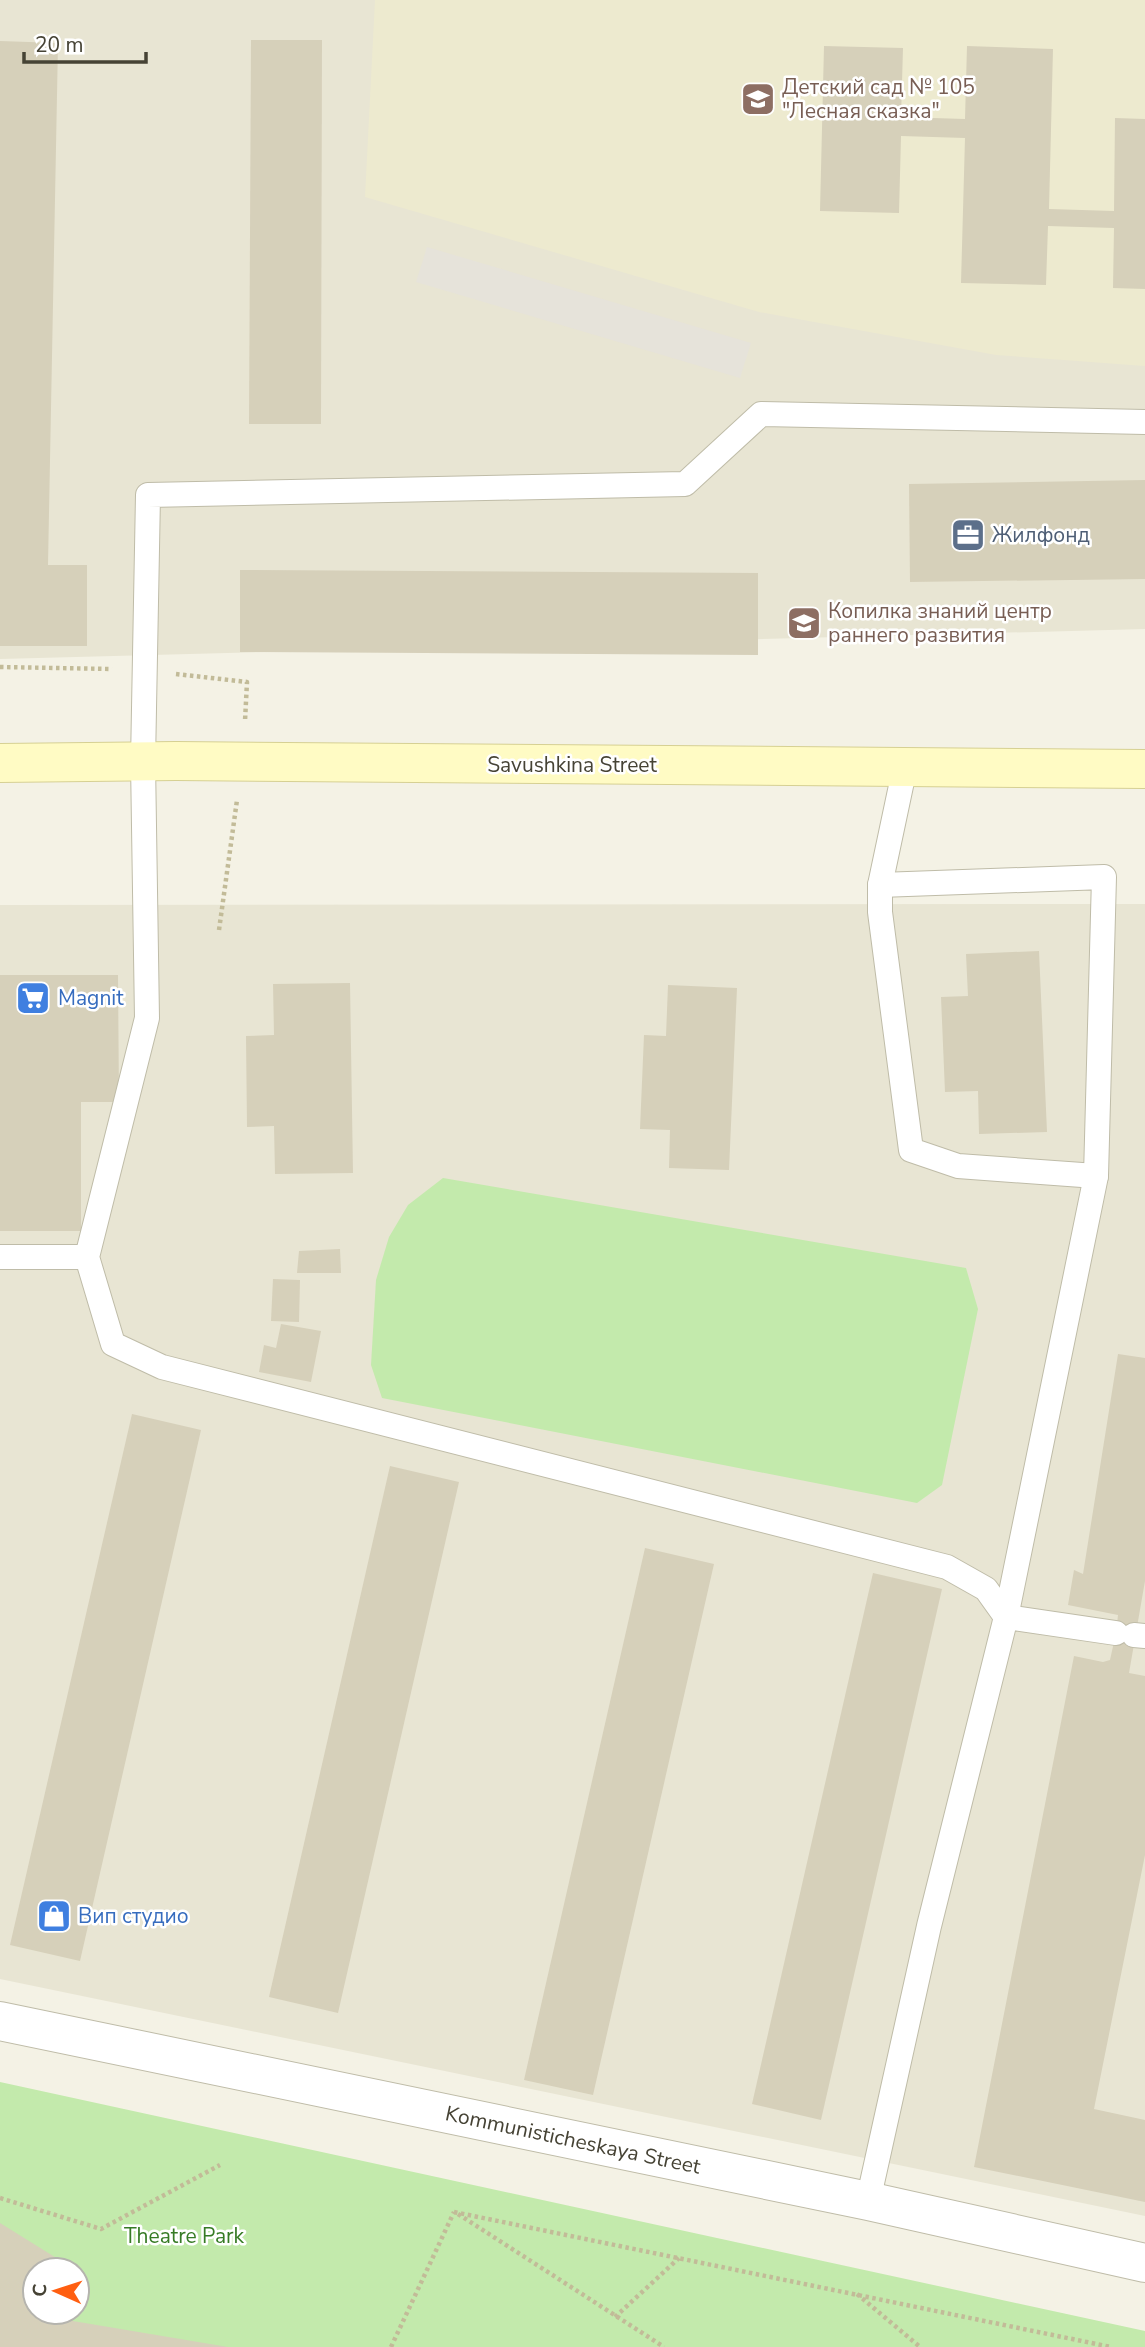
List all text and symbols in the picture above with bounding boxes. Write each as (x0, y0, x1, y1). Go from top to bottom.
scale bar (24, 21, 147, 65)
text: 20 m (35, 31, 84, 59)
place label: Детский сад № 105 "Лесная сказка" (782, 73, 975, 125)
school or university icon: Детский сад № 105 "Лесная сказка" (739, 80, 777, 118)
office icon: Жилфонд (949, 516, 987, 554)
place label: Жилфонд (992, 521, 1090, 549)
place label: Копилка знаний центр раннего развития (828, 597, 1052, 649)
school or university icon: Копилка знаний центр раннего развития (785, 604, 823, 642)
street label: Savushkina Street (487, 751, 657, 779)
supermarket icon: Magnit (14, 979, 52, 1017)
place label: Magnit (58, 984, 124, 1012)
shop icon: Вип студио (35, 1897, 73, 1935)
place label: Вип студио (78, 1902, 189, 1930)
street label: Kommunisticheskaya Street (443, 2099, 704, 2181)
park label: Theatre Park (124, 2222, 245, 2250)
north arrow (21, 2256, 91, 2326)
text: С (27, 2283, 53, 2297)

